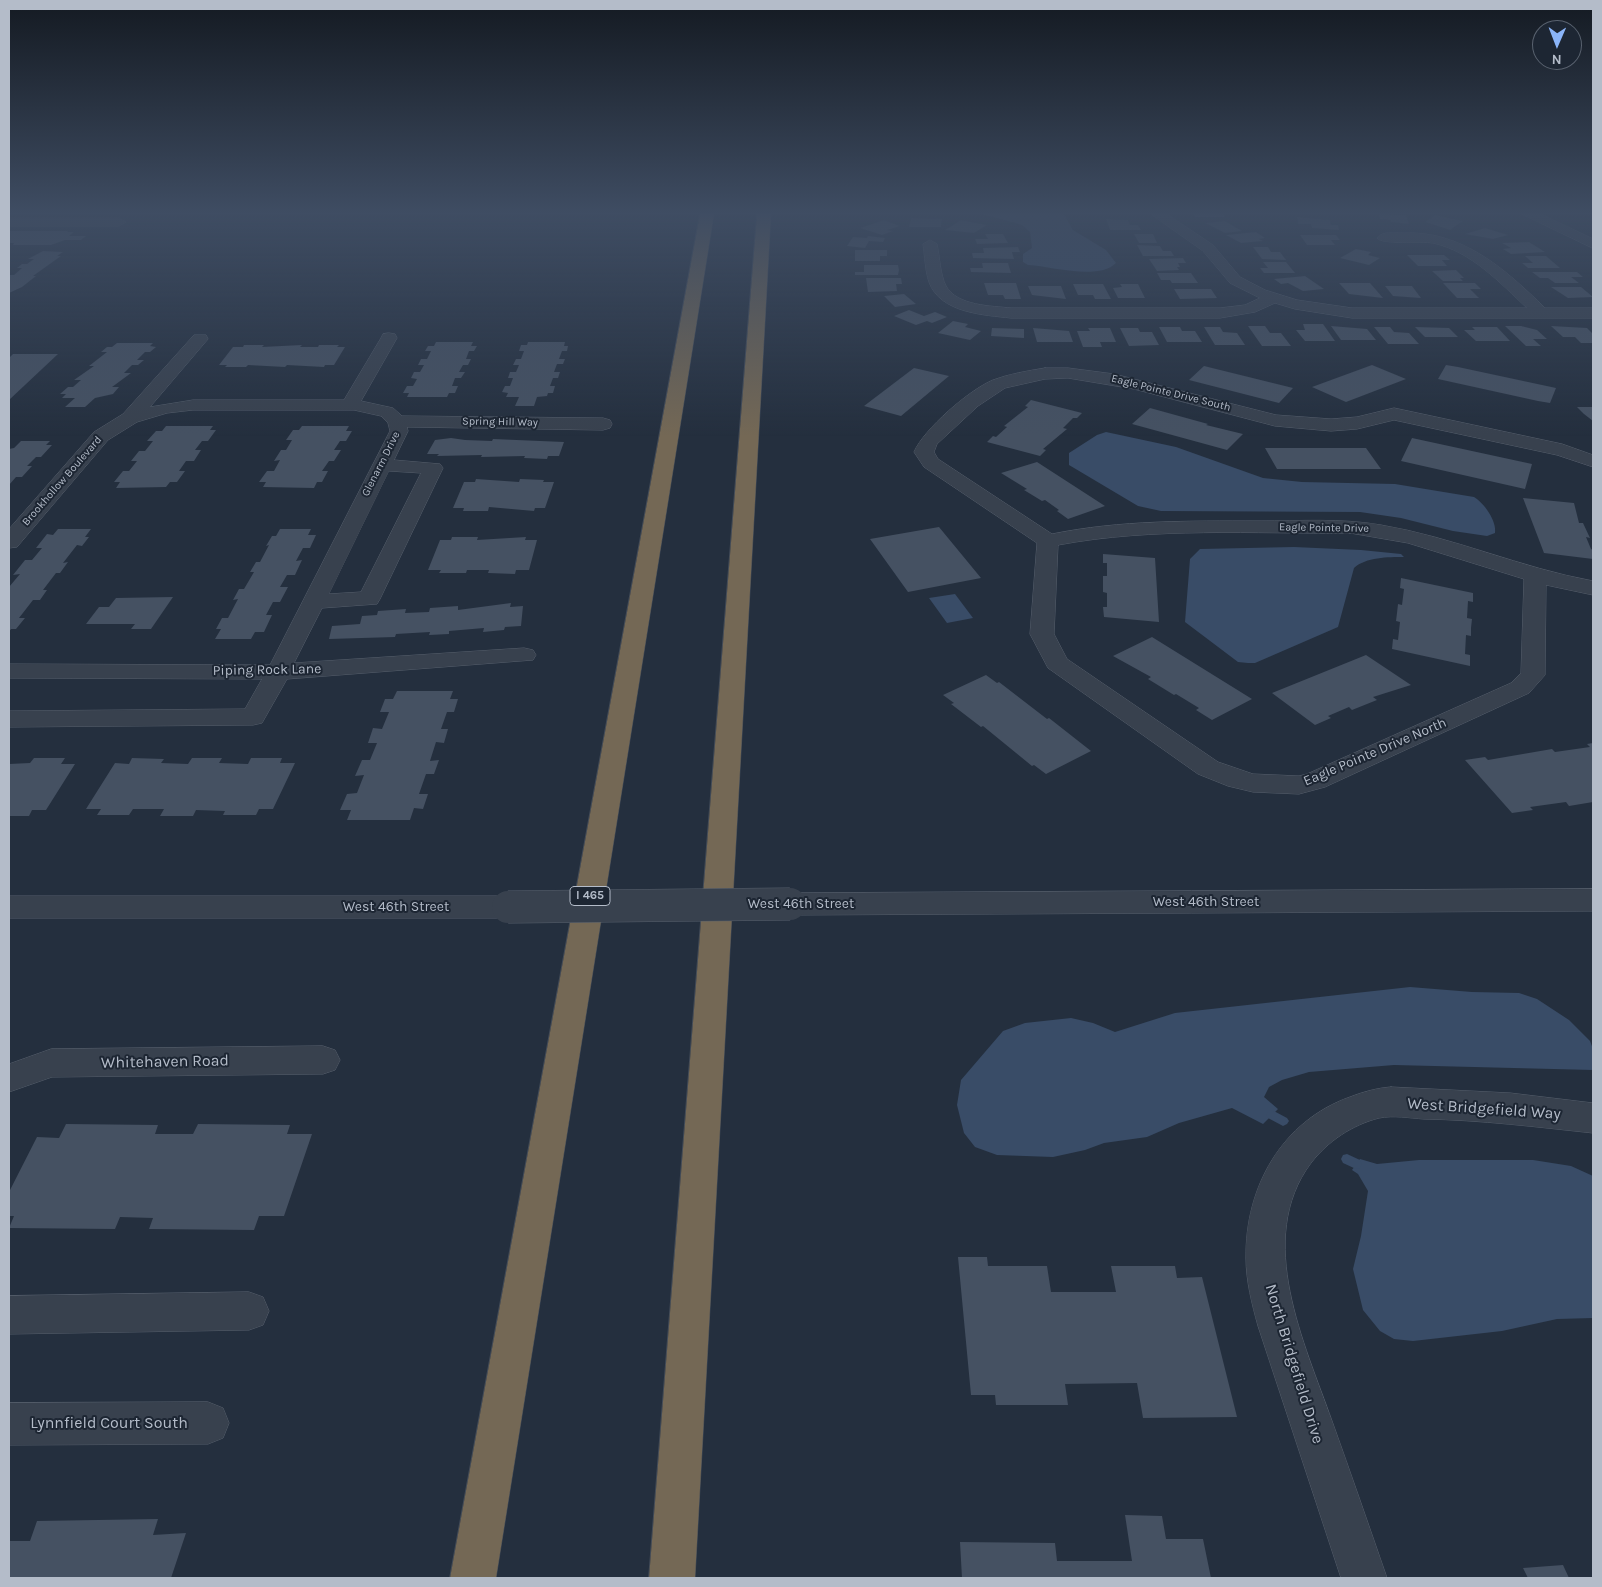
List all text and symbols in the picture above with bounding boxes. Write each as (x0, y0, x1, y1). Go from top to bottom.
north arrow (1532, 20, 1582, 70)
text: N (1552, 51, 1562, 68)
street label: Eagle Pointe Drive South (1110, 372, 1232, 414)
street label: Spring Hill Way (462, 415, 538, 429)
street label: Glenarm Drive (359, 429, 403, 499)
street label: Brookhollow Boulevard (19, 433, 105, 529)
street label: Eagle Pointe Drive (1279, 521, 1369, 535)
street label: Piping Rock Lane (213, 661, 321, 679)
street label: Eagle Pointe Drive North (1301, 714, 1449, 790)
road number: I 465 (570, 886, 610, 906)
street label: West 46th Street (1153, 894, 1259, 910)
street label: West 46th Street (748, 896, 854, 912)
street label: West 46th Street (343, 899, 449, 915)
street label: Whitehaven Road (101, 1051, 229, 1073)
street label: West Bridgefield Way (1407, 1094, 1561, 1124)
street label: North Bridgefield Drive (1261, 1282, 1327, 1446)
street label: Lynnfield Court South (30, 1413, 188, 1433)

